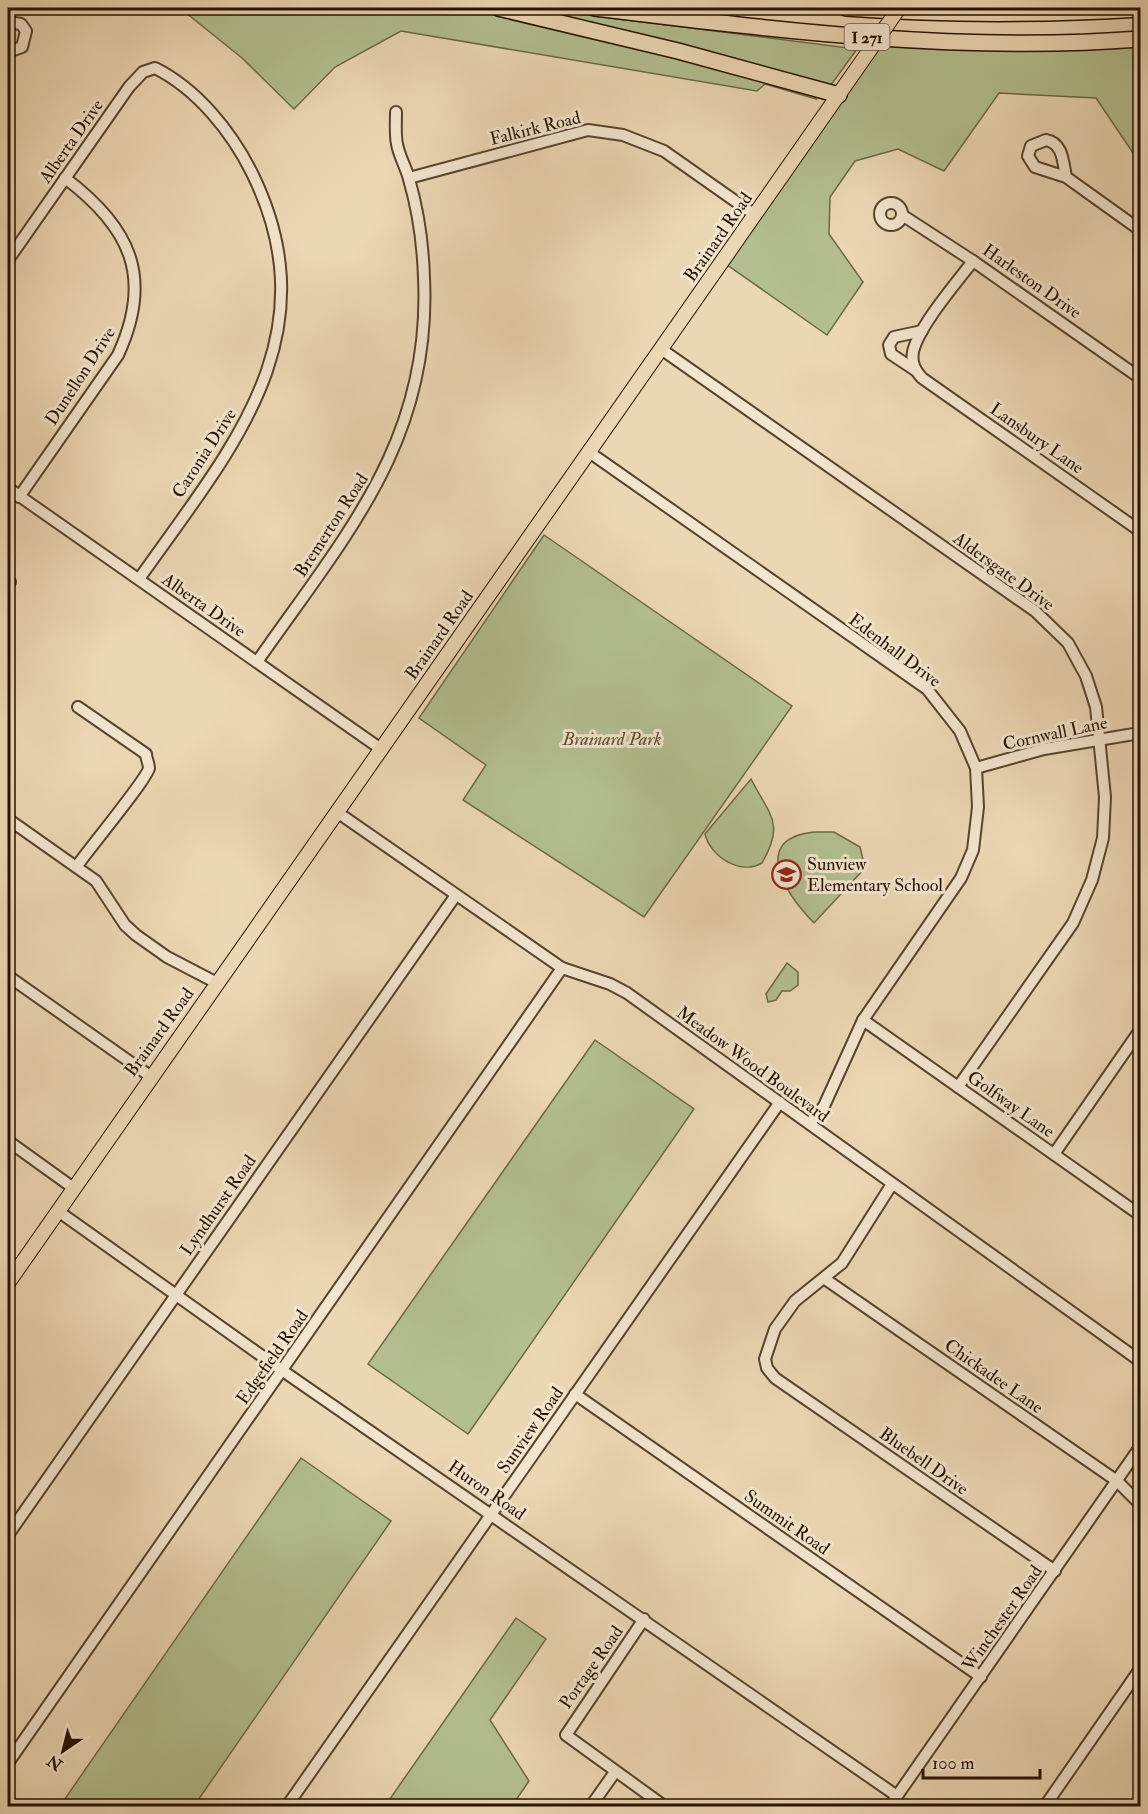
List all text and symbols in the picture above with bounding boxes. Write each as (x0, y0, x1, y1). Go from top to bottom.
road number: I 271 (844, 24, 890, 50)
street label: Alberta Drive (34, 94, 109, 189)
street label: Falkirk Road (487, 106, 583, 151)
street label: Brainard Road (679, 188, 758, 287)
street label: Harleston Drive (978, 239, 1086, 324)
street label: Dunellon Drive (40, 322, 121, 430)
street label: Lansbury Lane (985, 398, 1089, 480)
street label: Caronia Drive (167, 404, 242, 502)
street label: Bremerton Road (289, 469, 374, 582)
street label: Aldersgate Drive (948, 526, 1059, 616)
street label: Alberta Drive (156, 568, 251, 643)
street label: Brainard Road (400, 586, 479, 685)
street label: Edenhall Drive (844, 608, 946, 693)
street label: Cornwall Lane (1001, 711, 1110, 756)
park label: Brainard Park (561, 728, 662, 751)
place label: Sunview Elementary School (807, 853, 943, 897)
school or university icon: Sunview Elementary School (770, 858, 802, 890)
street label: Brainard Road (119, 983, 199, 1081)
street label: Meadow Wood Boulevard (672, 1001, 834, 1128)
street label: Golfway Lane (963, 1066, 1059, 1143)
street label: Lyndhurst Road (175, 1150, 262, 1260)
street label: Edgefield Road (231, 1305, 314, 1409)
street label: Chickadee Lane (940, 1334, 1048, 1419)
street label: Sunview Road (492, 1382, 569, 1478)
street label: Bluebell Drive (875, 1422, 973, 1501)
street label: Huron Road (443, 1455, 530, 1526)
street label: Summit Road (740, 1485, 834, 1560)
street label: Winchester Road (957, 1561, 1048, 1677)
street label: Portage Road (554, 1621, 629, 1713)
north arrow (33, 1721, 93, 1781)
scale bar (923, 1742, 1040, 1780)
text: N (43, 1750, 67, 1775)
text: 100 m (932, 1752, 975, 1775)

